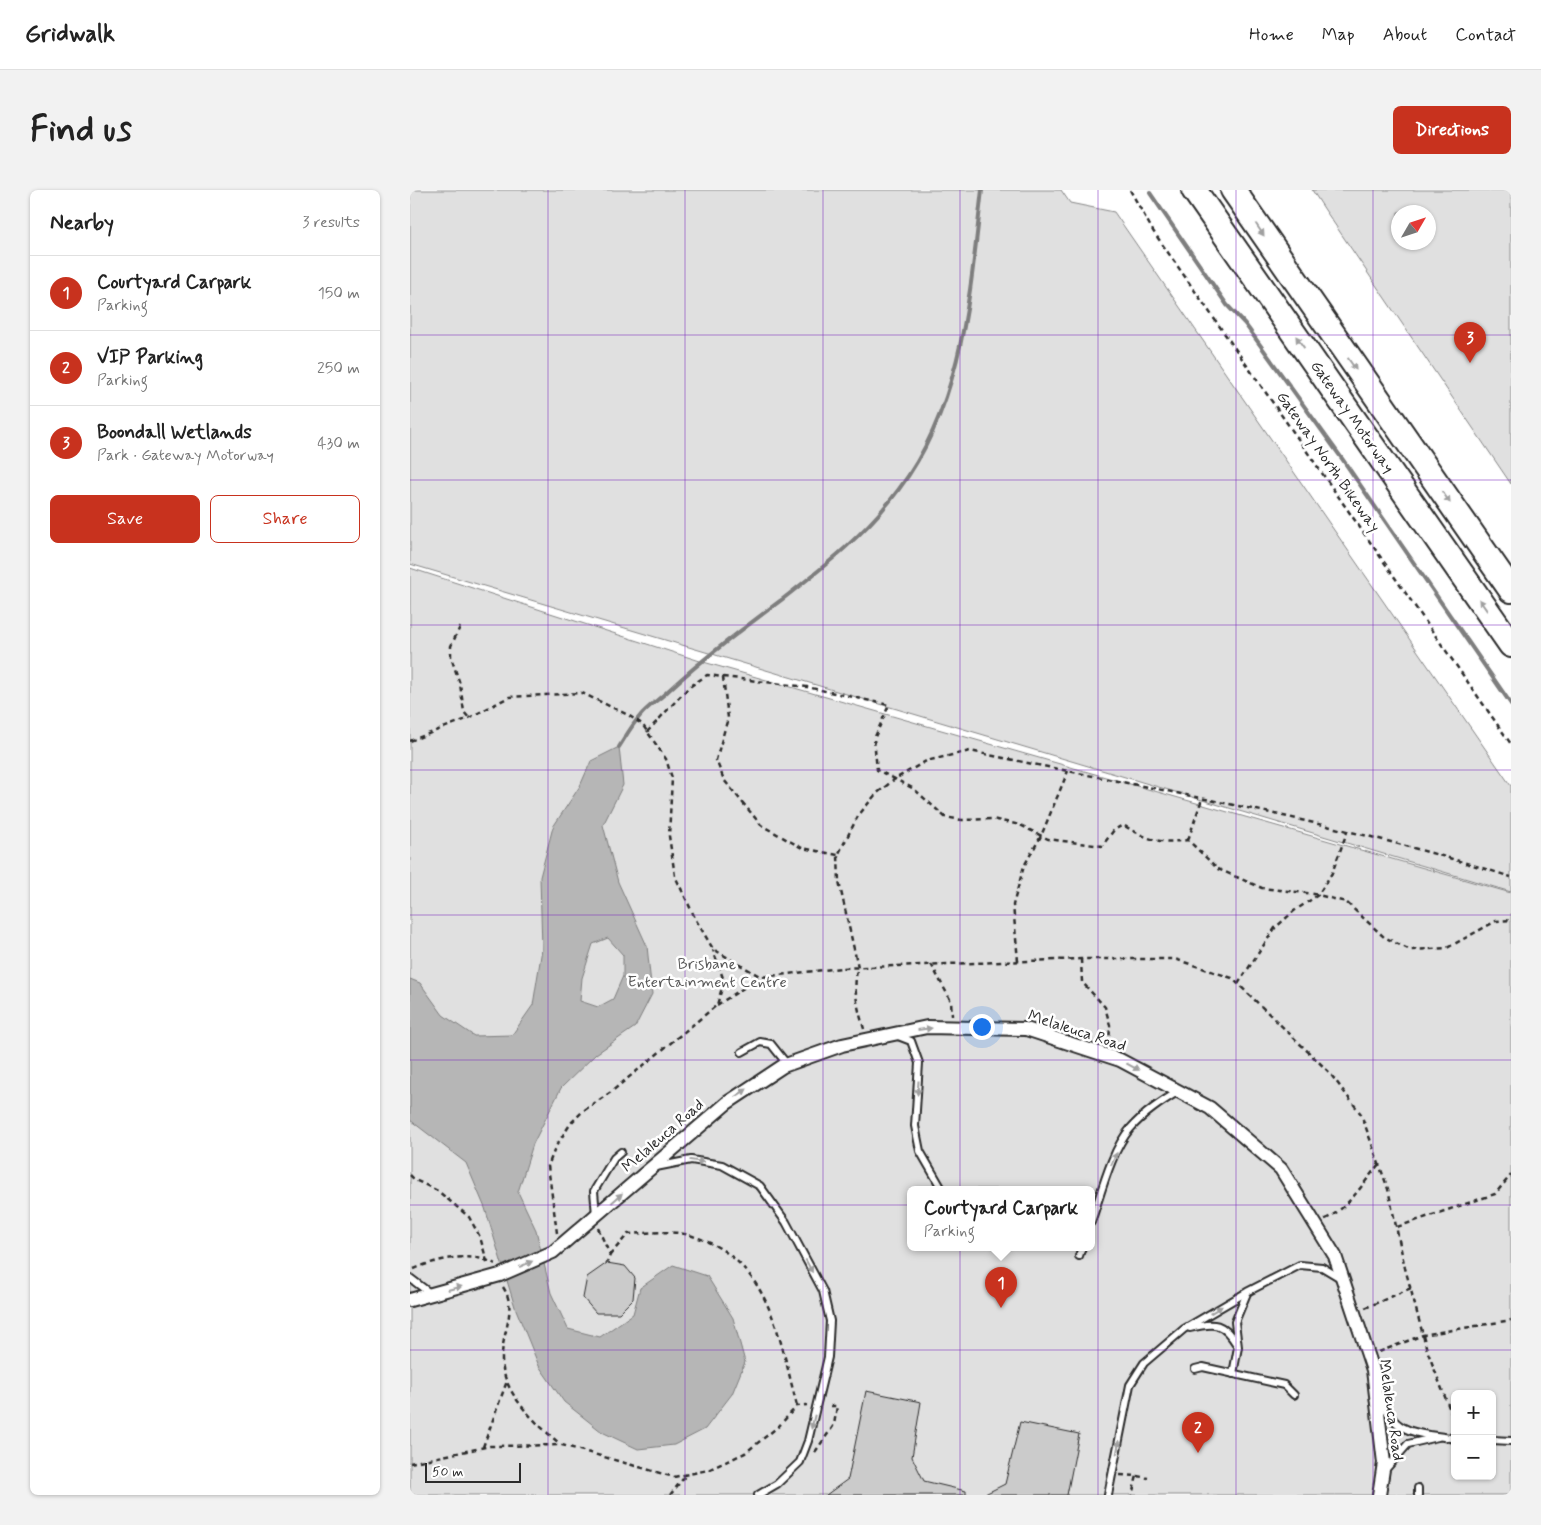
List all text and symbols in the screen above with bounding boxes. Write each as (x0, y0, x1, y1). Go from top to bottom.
text: Gridwalk (25, 19, 115, 50)
text: Home (1249, 23, 1294, 47)
text: Map (1322, 23, 1355, 47)
text: About (1383, 23, 1427, 47)
text: Contact (1455, 23, 1516, 47)
button: Directions (1393, 106, 1511, 154)
text: Find us (30, 107, 132, 153)
north arrow (1391, 205, 1436, 250)
text: Nearby (50, 209, 114, 237)
text: 3 results (302, 212, 360, 233)
one-way arrow (1256, 223, 1265, 237)
text: Courtyard Carpark (97, 270, 251, 295)
text: 1 (62, 283, 70, 304)
text: 150 m (318, 283, 360, 304)
text: Parking (97, 295, 148, 316)
pin: 3 (1454, 322, 1486, 363)
one-way arrow (1295, 336, 1305, 349)
text: VIP Parking (97, 345, 203, 370)
street label: Gateway Motorway (1305, 357, 1399, 477)
text: 2 (62, 358, 70, 379)
text: 250 m (317, 358, 360, 379)
one-way arrow (1347, 358, 1357, 371)
text: Parking (97, 370, 148, 391)
street label: Gateway North Bikeway (1271, 387, 1385, 537)
text: Boondall Wetlands (97, 420, 252, 445)
text: 3 (62, 433, 70, 454)
text: 430 m (317, 433, 360, 454)
text: Park · Gateway Motorway (97, 445, 274, 466)
one-way arrow (1441, 490, 1451, 504)
button: Save (50, 495, 200, 543)
button: Share (210, 495, 360, 543)
one-way arrow (1478, 598, 1488, 612)
park label: Brisbane Entertainment Centre (627, 954, 787, 993)
street label: Melaleuca Road (1025, 1005, 1129, 1057)
your location (969, 1014, 995, 1040)
one-way arrow (918, 1025, 934, 1033)
one-way arrow (1126, 1063, 1141, 1071)
one-way arrow (913, 1081, 921, 1097)
one-way arrow (734, 1089, 748, 1098)
street label: Melaleuca Road (618, 1095, 708, 1177)
one-way arrow (1109, 1152, 1118, 1167)
one-way arrow (690, 1157, 706, 1165)
popup (907, 1186, 1095, 1251)
one-way arrow (611, 1192, 623, 1204)
text: Courtyard Carpark (924, 1196, 1078, 1221)
text: Parking (924, 1221, 975, 1242)
one-way arrow (519, 1259, 533, 1267)
one-way arrow (805, 1259, 814, 1273)
pin: 1 (985, 1267, 1017, 1308)
one-way arrow (447, 1283, 462, 1291)
one-way arrow (1210, 1305, 1223, 1314)
street label: Melaleuca Road (1373, 1358, 1409, 1462)
map controls (1451, 1390, 1496, 1480)
button: + (1451, 1390, 1496, 1435)
pin: 2 (1182, 1412, 1214, 1453)
one-way arrow (809, 1415, 817, 1430)
button: − (1451, 1435, 1496, 1480)
one-way arrow (1114, 1439, 1122, 1455)
scale bar (425, 1460, 521, 1483)
text: 50 m (432, 1463, 463, 1481)

